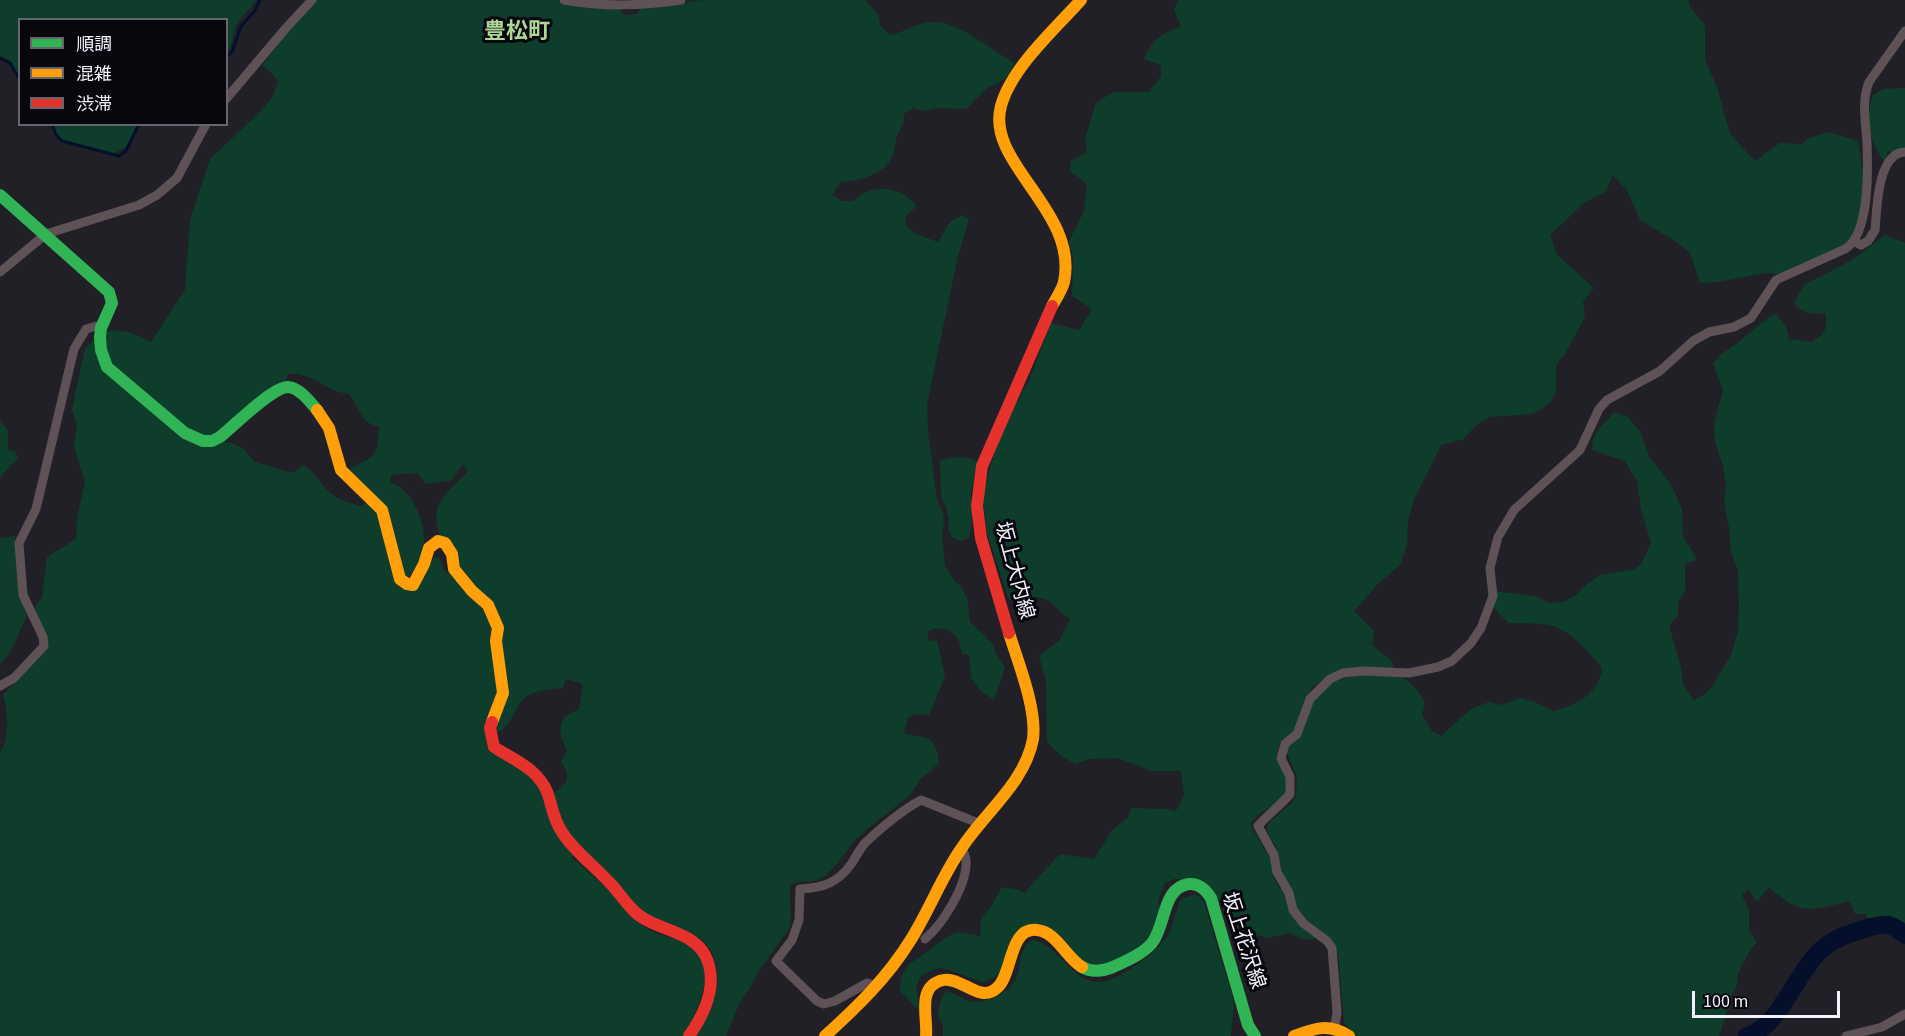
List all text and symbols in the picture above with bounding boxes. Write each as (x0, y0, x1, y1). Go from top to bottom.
legend (18, 18, 228, 126)
district label: 豊松町 (484, 20, 550, 46)
text: 順調 (76, 32, 112, 57)
text: 混雑 (76, 62, 112, 87)
text: 渋滞 (76, 92, 112, 117)
street label: 坂上大内線 (988, 520, 1038, 622)
street label: 坂上花沢線 (1215, 890, 1269, 992)
scale bar (1695, 979, 1844, 1017)
text: 100 m (1703, 989, 1748, 1014)

